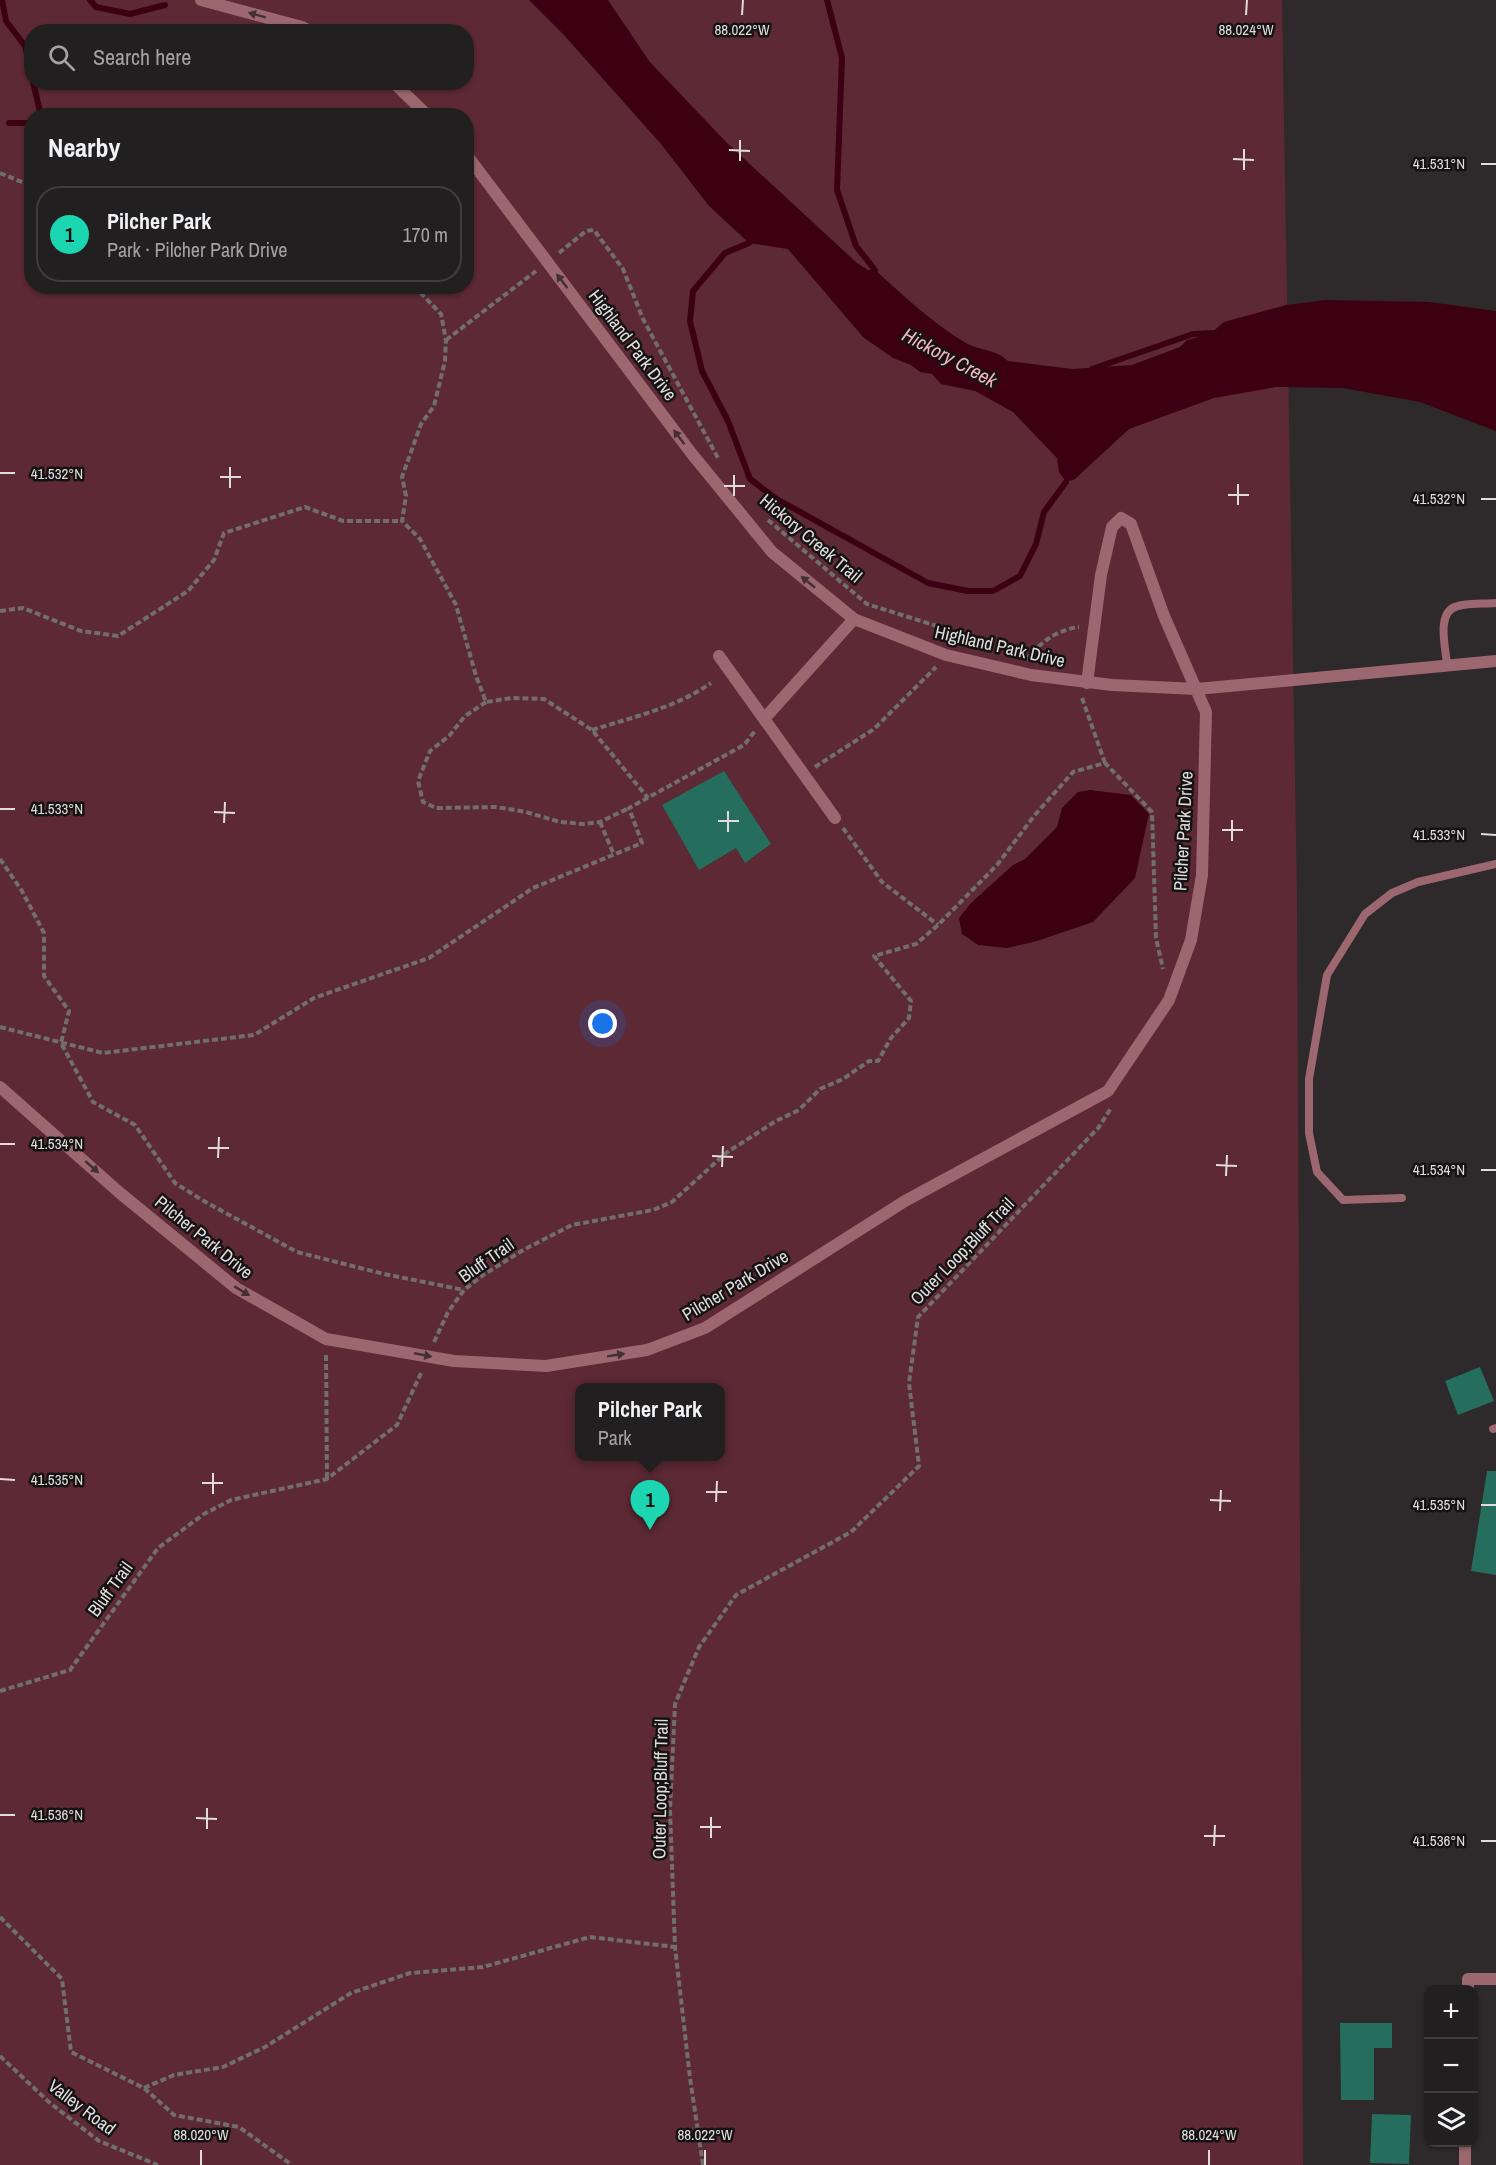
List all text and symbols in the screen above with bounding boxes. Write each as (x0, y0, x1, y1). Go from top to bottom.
one-way arrow (247, 9, 266, 19)
text: 88.022°W (714, 19, 770, 40)
text: 88.024°W (1218, 19, 1274, 40)
search box (24, 24, 474, 90)
icon: search (45, 41, 78, 74)
text: Search here (93, 42, 191, 72)
text: Nearby (48, 130, 120, 165)
text: 41.531°N (1413, 153, 1465, 174)
text: Pilcher Park (107, 206, 211, 236)
text: 1 (65, 221, 74, 248)
text: 170 m (402, 221, 448, 248)
text: Park · Pilcher Park Drive (107, 236, 287, 263)
one-way arrow (555, 273, 568, 289)
street label: Highland Park Drive (583, 284, 683, 406)
water label: Hickory Creek (898, 321, 1003, 394)
one-way arrow (674, 429, 686, 444)
text: 41.532°N (31, 463, 83, 484)
street label: Hickory Creek Trail (755, 488, 867, 588)
text: 41.532°N (1413, 488, 1465, 509)
one-way arrow (800, 575, 816, 588)
street label: Highland Park Drive (932, 619, 1068, 673)
street label: Pilcher Park Drive (1167, 771, 1199, 891)
text: 41.533°N (31, 798, 83, 819)
text: 41.533°N (1413, 824, 1465, 845)
your location (588, 1009, 617, 1038)
text: 41.534°N (31, 1133, 83, 1154)
text: 41.534°N (1413, 1159, 1465, 1180)
one-way arrow (84, 1160, 99, 1174)
street label: Pilcher Park Drive (150, 1190, 258, 1284)
street label: Outer Loop;Bluff Trail (904, 1192, 1020, 1310)
street label: Bluff Trail (453, 1232, 519, 1288)
street label: Pilcher Park Drive (677, 1243, 793, 1327)
one-way arrow (234, 1286, 250, 1297)
one-way arrow (607, 1350, 626, 1359)
one-way arrow (414, 1351, 433, 1360)
popup (575, 1383, 725, 1461)
text: Pilcher Park (598, 1394, 702, 1424)
text: Park (598, 1424, 632, 1451)
text: 41.535°N (31, 1469, 83, 1490)
pin: 1 (630, 1480, 670, 1530)
text: 41.535°N (1413, 1494, 1465, 1515)
street label: Bluff Trail (82, 1557, 138, 1621)
street label: Outer Loop;Bluff Trail (646, 1719, 674, 1859)
text: 41.536°N (31, 1804, 83, 1825)
text: 41.536°N (1413, 1830, 1465, 1851)
map controls (1424, 1985, 1478, 2147)
button: + (1424, 1985, 1478, 2039)
button: − (1424, 2039, 1478, 2093)
street label: Valley Road (43, 2073, 121, 2141)
button: layers (1424, 2093, 1478, 2147)
text: 88.020°W (173, 2124, 229, 2145)
text: 88.022°W (677, 2124, 733, 2145)
text: 88.024°W (1181, 2124, 1237, 2145)

